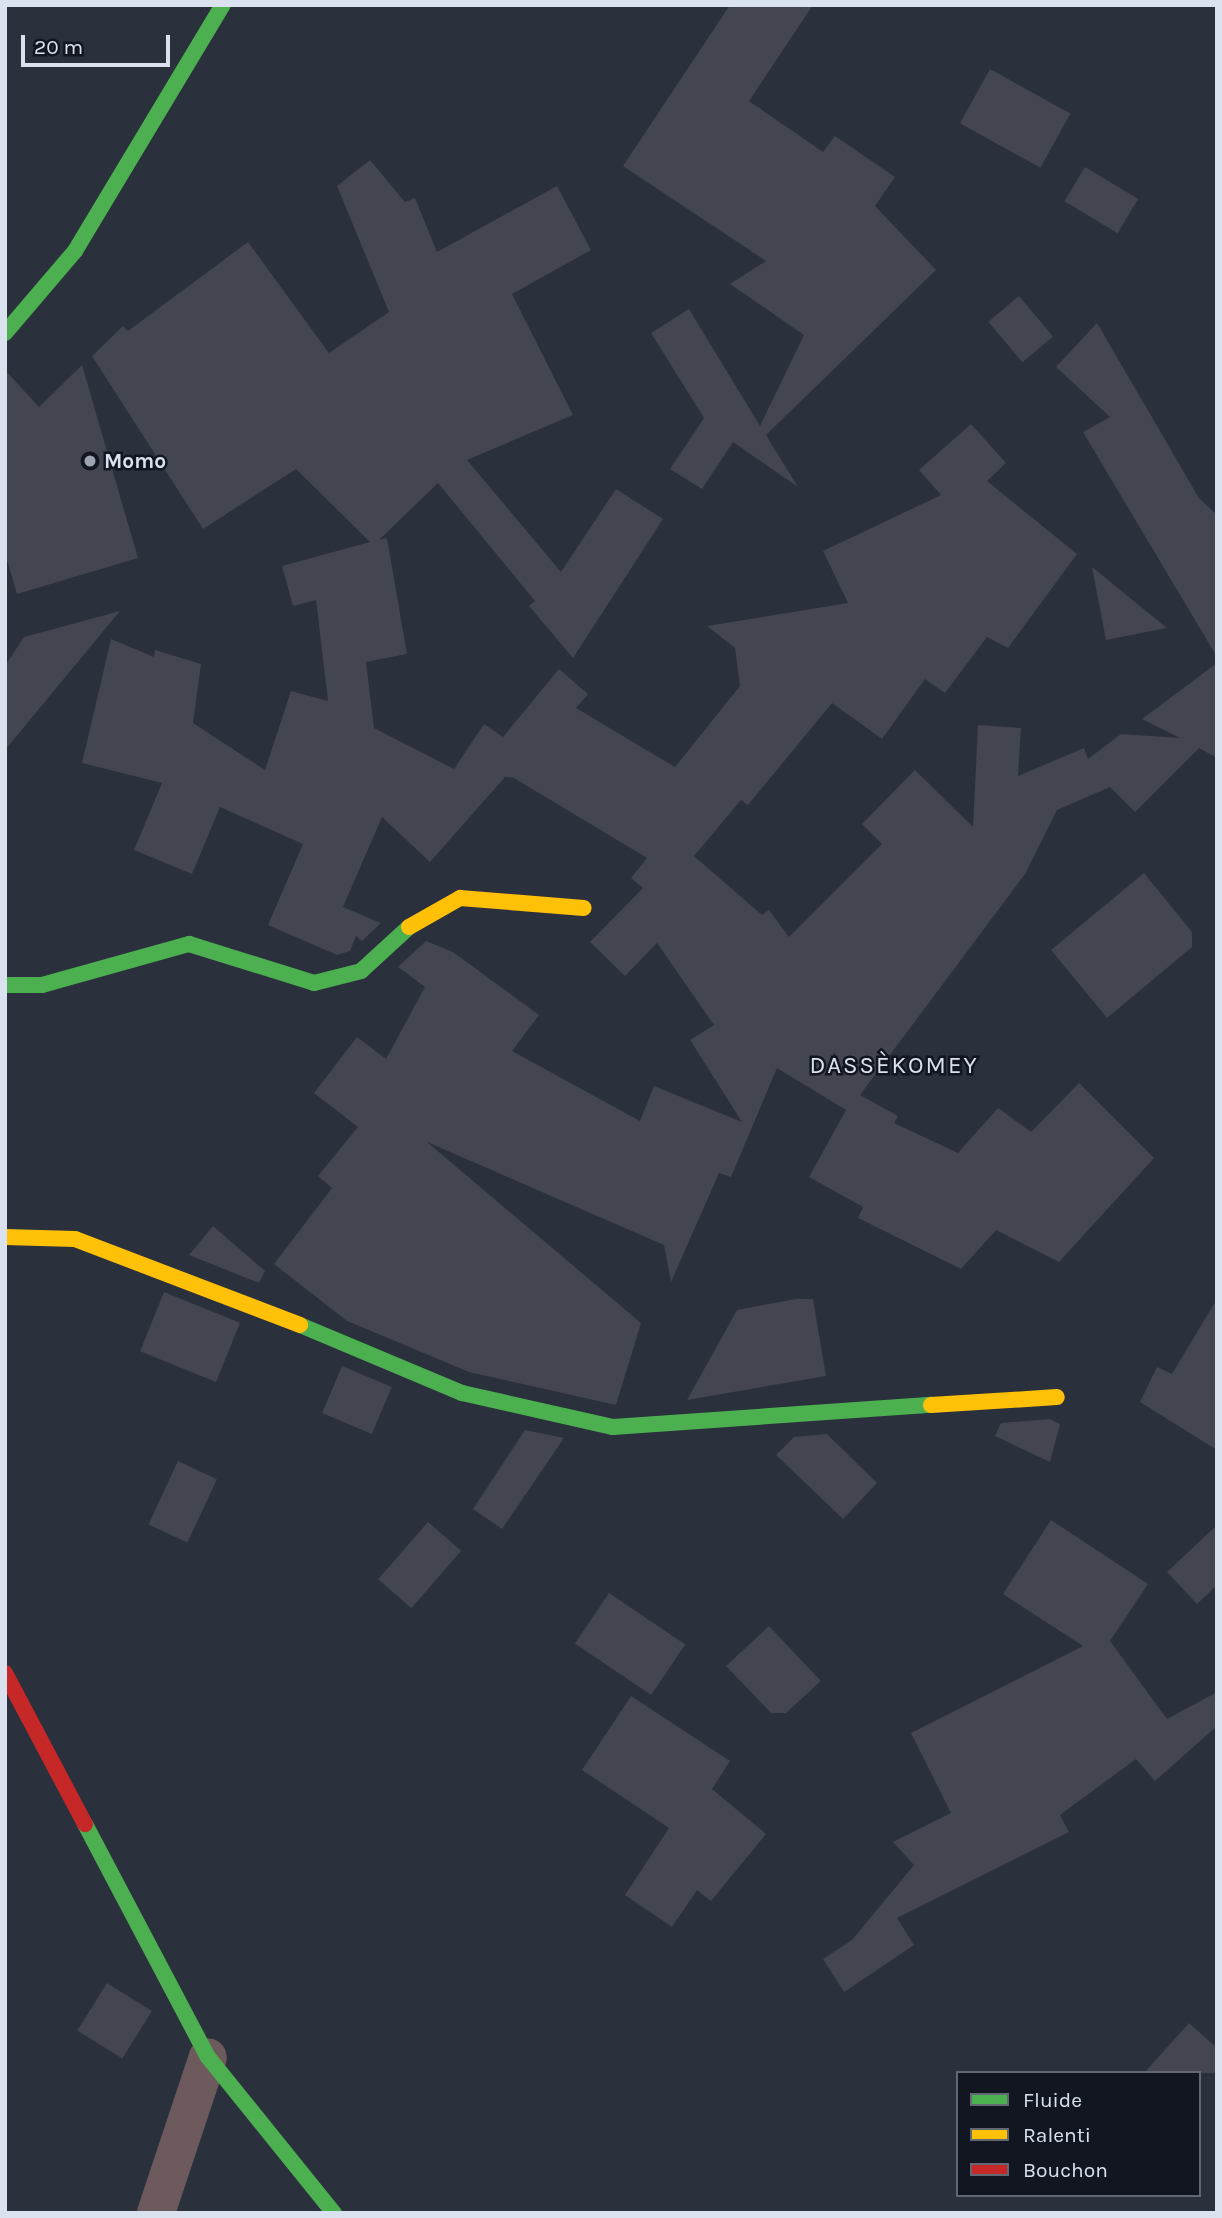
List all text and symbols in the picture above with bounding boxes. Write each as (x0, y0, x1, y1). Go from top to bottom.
scale bar (24, 21, 173, 65)
text: 20 m (34, 35, 83, 59)
place label: Momo (104, 448, 166, 474)
marker: Momo (82, 453, 98, 469)
district label: DASSÈKOMEY (811, 1052, 977, 1080)
legend (956, 2071, 1201, 2197)
text: Fluide (1023, 2088, 1082, 2112)
text: Ralenti (1023, 2123, 1091, 2147)
text: Bouchon (1023, 2158, 1108, 2182)

